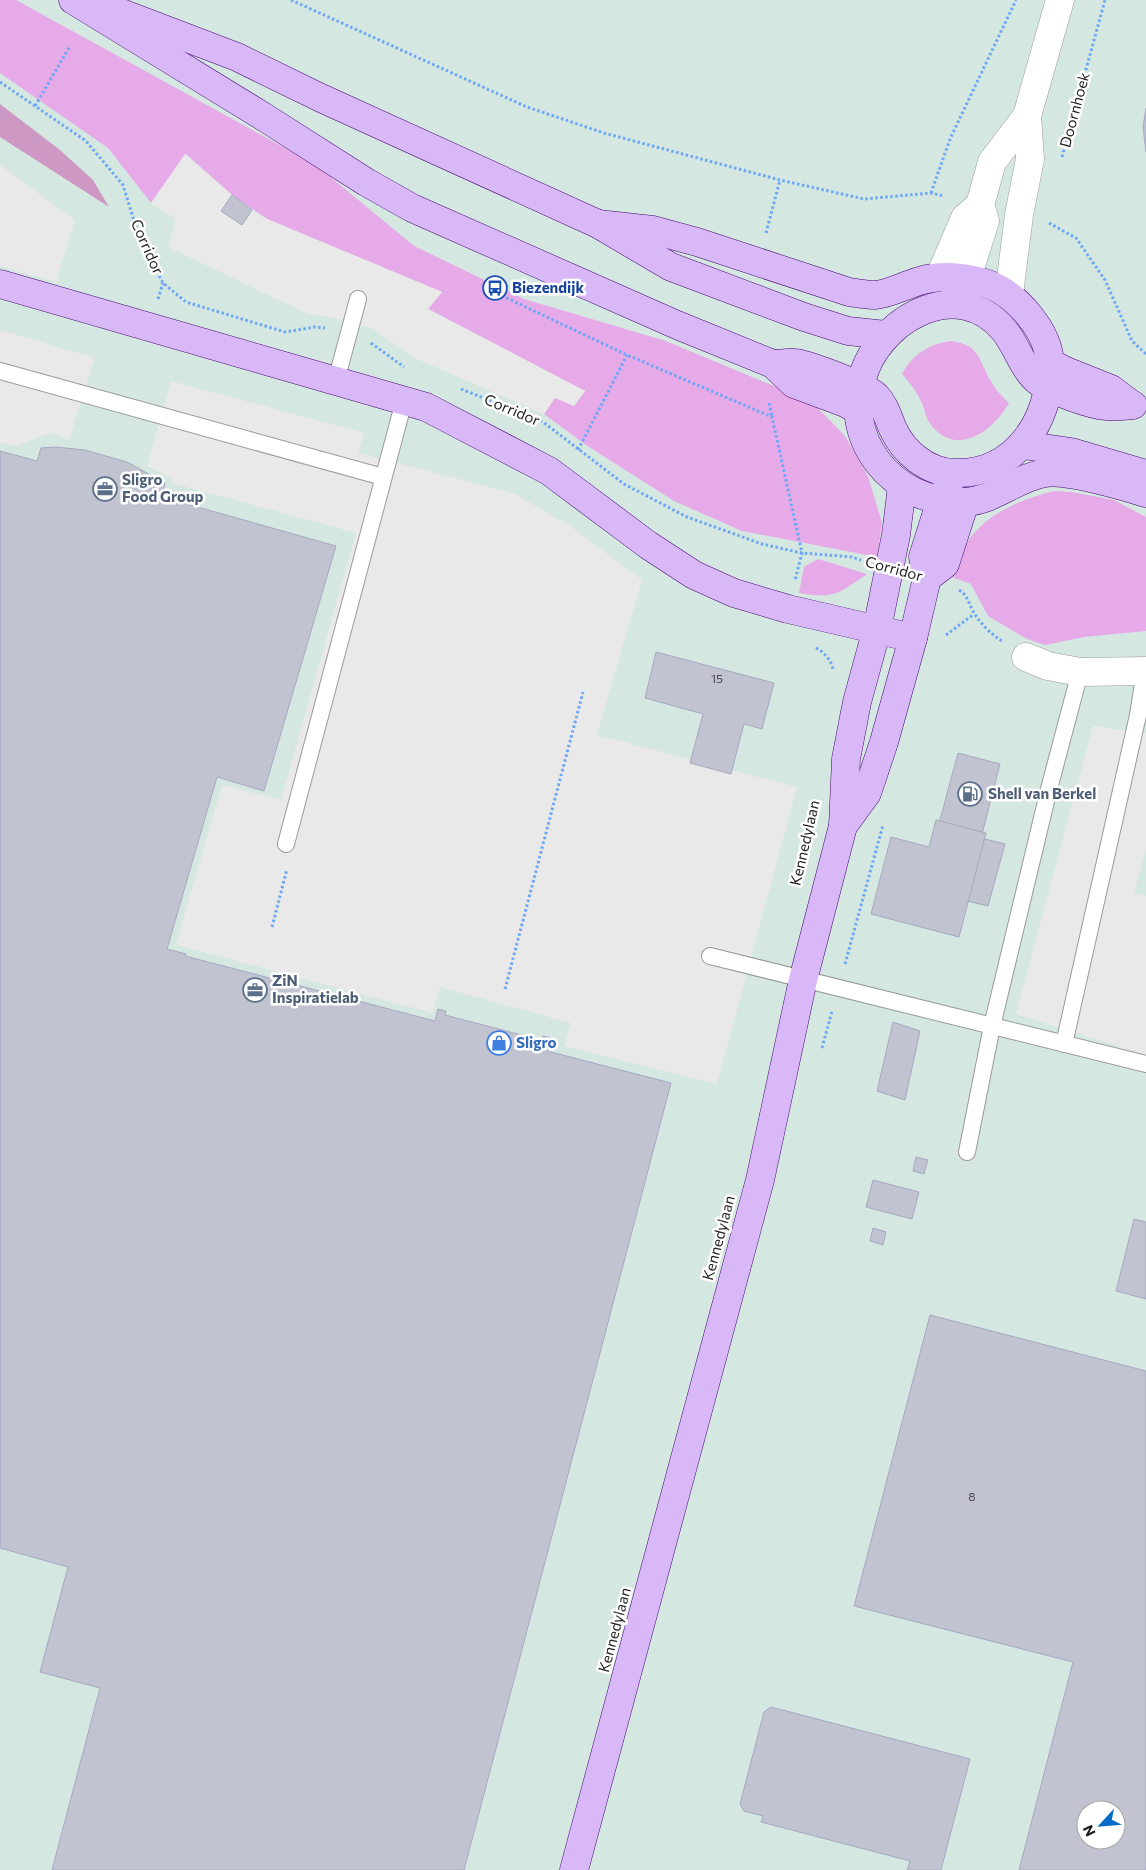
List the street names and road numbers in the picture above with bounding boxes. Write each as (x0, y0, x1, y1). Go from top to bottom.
street label: Doornhoek (1055, 70, 1093, 149)
street label: Corridor (128, 216, 168, 277)
street label: Corridor (482, 389, 543, 429)
street label: Corridor (864, 552, 925, 584)
street label: Kennedylaan (785, 798, 823, 887)
street label: Kennedylaan (698, 1193, 738, 1282)
street label: Kennedylaan (594, 1585, 634, 1674)

